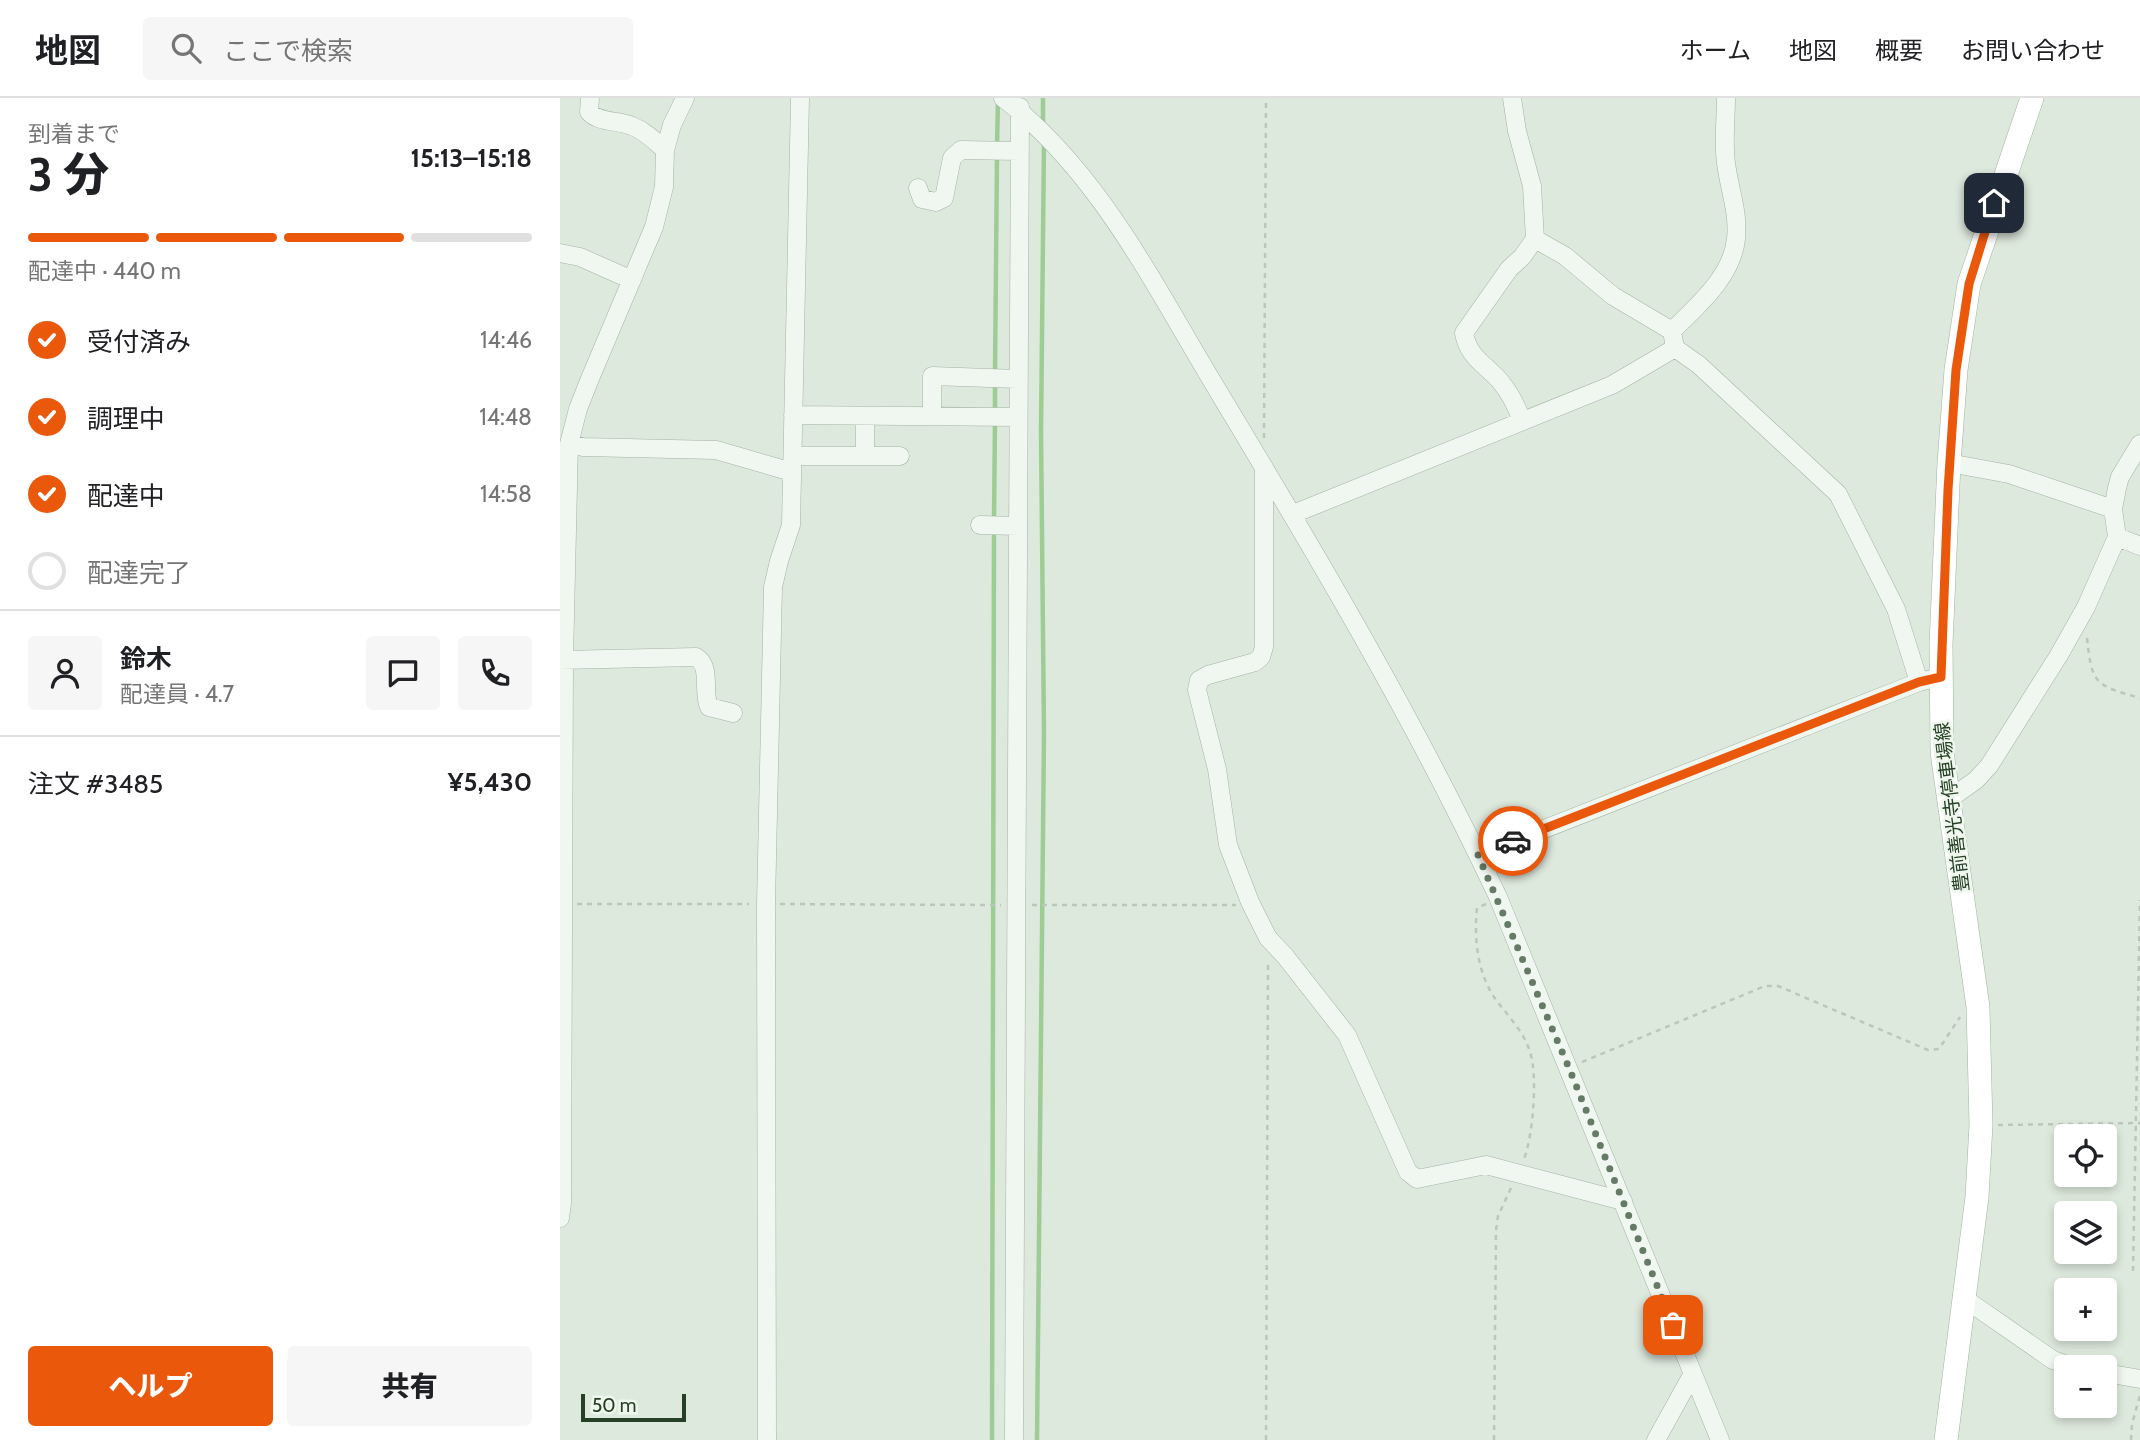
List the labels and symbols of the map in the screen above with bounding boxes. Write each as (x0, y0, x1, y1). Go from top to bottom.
pin (1964, 173, 2024, 233)
street label: 豊前善光寺停車場線 (1930, 721, 1974, 893)
courier (1478, 806, 1548, 876)
pin (1643, 1295, 1703, 1355)
scale bar (581, 1391, 686, 1423)

